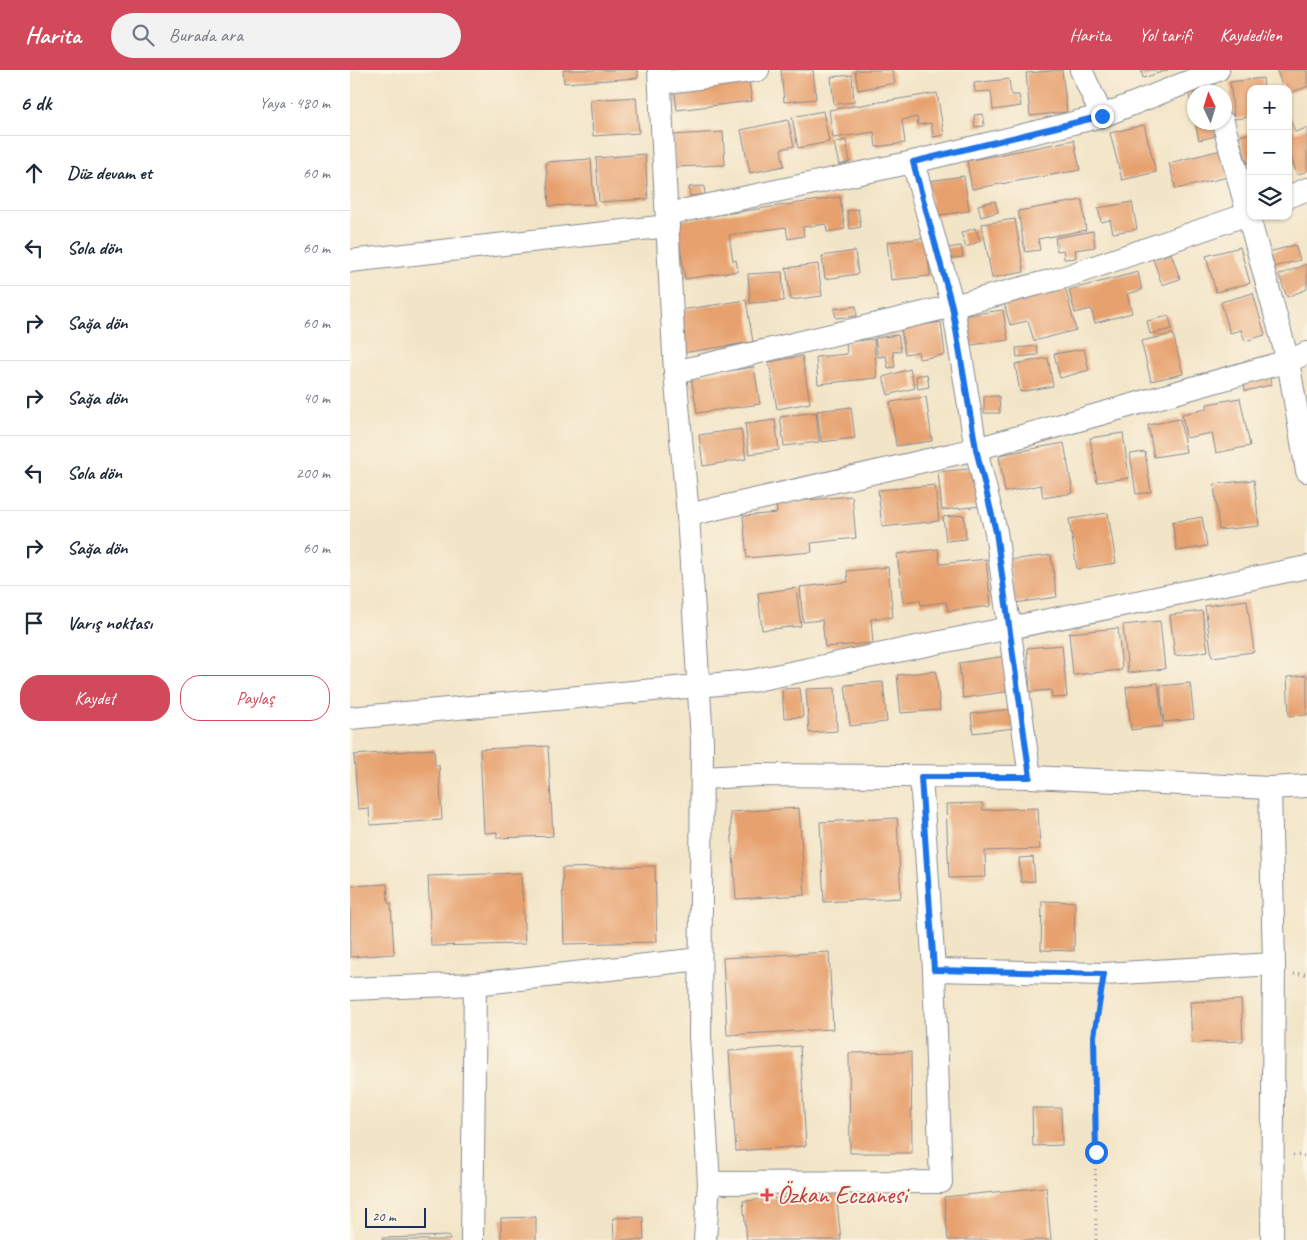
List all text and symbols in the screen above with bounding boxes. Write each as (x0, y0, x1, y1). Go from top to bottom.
search box (111, 13, 461, 58)
text: Harita (25, 20, 81, 50)
icon: search (129, 21, 157, 49)
text: Burada ara (169, 23, 243, 47)
text: Harita (1070, 24, 1111, 46)
text: Yol tarifi (1139, 24, 1192, 46)
text: Kaydedilen (1220, 24, 1282, 46)
north arrow (1187, 85, 1232, 130)
map controls (1247, 85, 1292, 220)
button: + (1247, 85, 1292, 130)
text: 6 dk (20, 90, 51, 116)
text: Yaya · 480 m (259, 93, 330, 113)
route end (1091, 105, 1114, 128)
button: − (1247, 130, 1292, 175)
icon: ahead (20, 159, 48, 187)
text: Düz devam et (67, 161, 152, 185)
text: 60 m (303, 163, 330, 183)
button: layers (1247, 175, 1292, 220)
icon: left (20, 234, 48, 262)
text: Sola dön (67, 236, 122, 260)
text: 60 m (303, 238, 330, 258)
icon: right (20, 309, 48, 337)
text: Sağa dön (67, 311, 128, 335)
text: 60 m (303, 313, 330, 333)
icon: right (20, 384, 48, 412)
text: Sağa dön (67, 386, 128, 410)
text: 40 m (303, 388, 330, 408)
icon: left (20, 459, 48, 487)
text: Sola dön (67, 461, 122, 485)
text: 200 m (296, 463, 330, 483)
icon: right (20, 534, 48, 562)
text: Sağa dön (67, 536, 128, 560)
text: 60 m (303, 538, 330, 558)
icon: arrive (20, 609, 48, 637)
text: Varış noktası (67, 611, 152, 635)
button: Kaydet (20, 675, 170, 721)
button: Paylaş (180, 675, 330, 721)
route start (1085, 1141, 1108, 1164)
place label: Özkan Eczanesi (777, 1179, 911, 1211)
marker: Özkan Eczanesi (761, 1189, 773, 1201)
scale bar (365, 1205, 426, 1228)
text: 20 m (372, 1208, 396, 1225)

